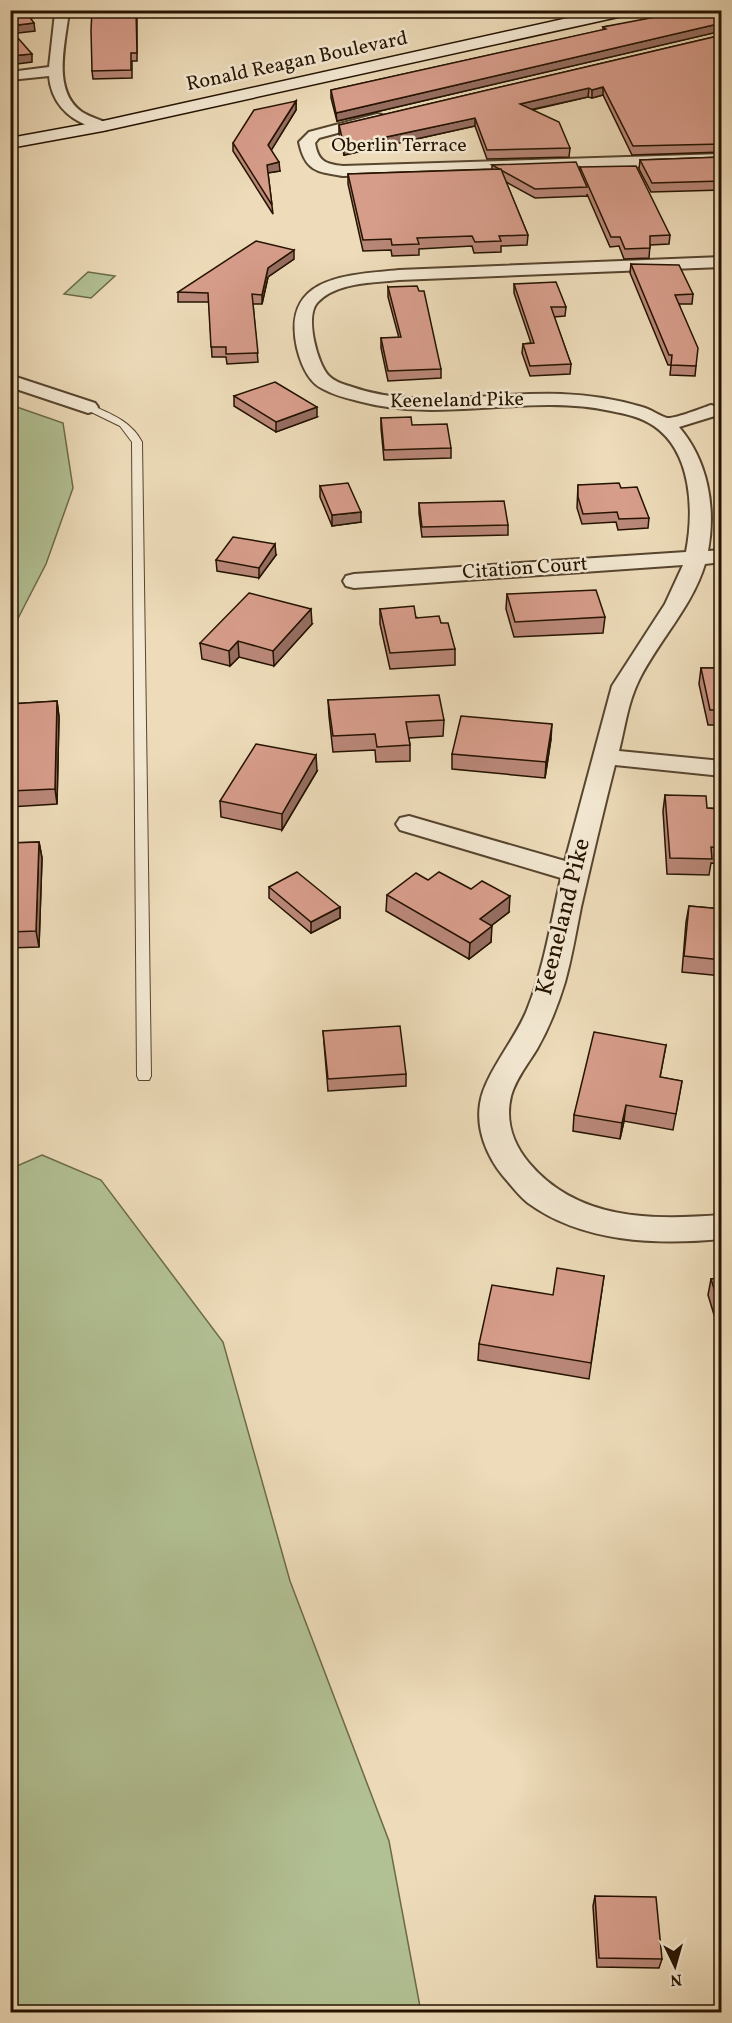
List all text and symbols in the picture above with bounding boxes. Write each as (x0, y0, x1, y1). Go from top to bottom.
street label: Ronald Reagan Boulevard (184, 25, 410, 99)
street label: Oberlin Terrace (331, 132, 467, 160)
street label: Keeneland Pike (390, 386, 524, 416)
street label: Citation Court (461, 551, 589, 587)
street label: Keeneland Pike (528, 835, 600, 999)
north arrow (645, 1936, 705, 1996)
text: N (669, 1967, 683, 1990)

